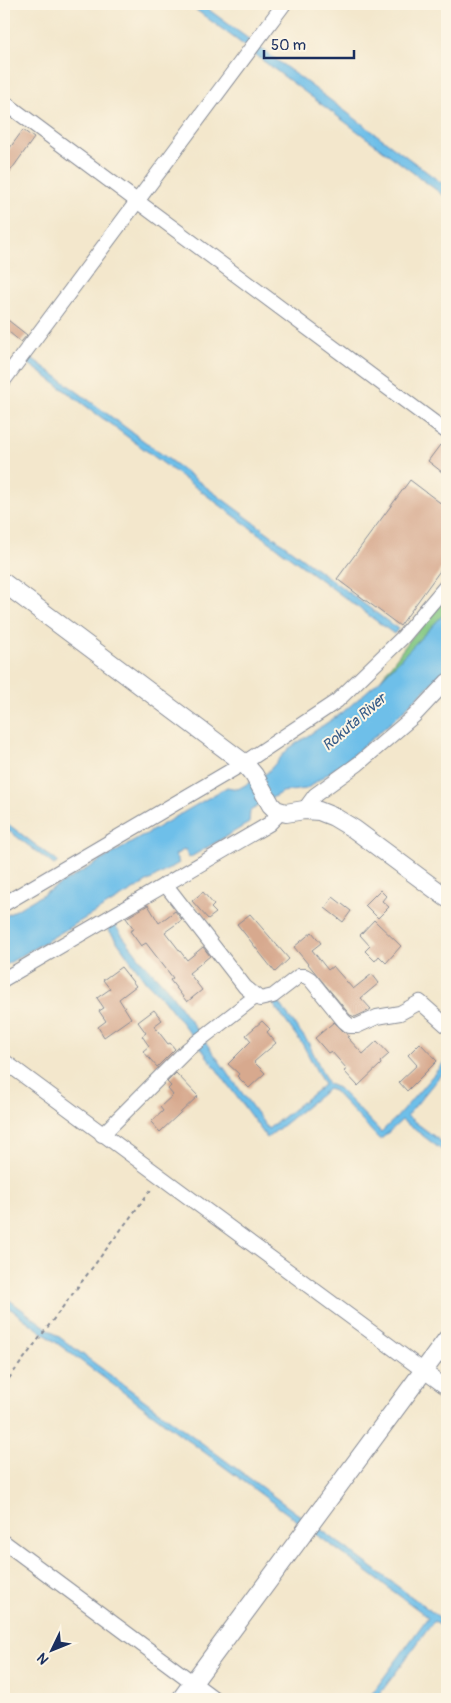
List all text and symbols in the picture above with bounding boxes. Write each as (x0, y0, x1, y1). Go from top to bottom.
scale bar (264, 28, 354, 60)
text: 50 m (271, 36, 306, 55)
water label: Rokuta River (319, 689, 391, 755)
north arrow (28, 1626, 78, 1676)
text: N (33, 1649, 52, 1668)

